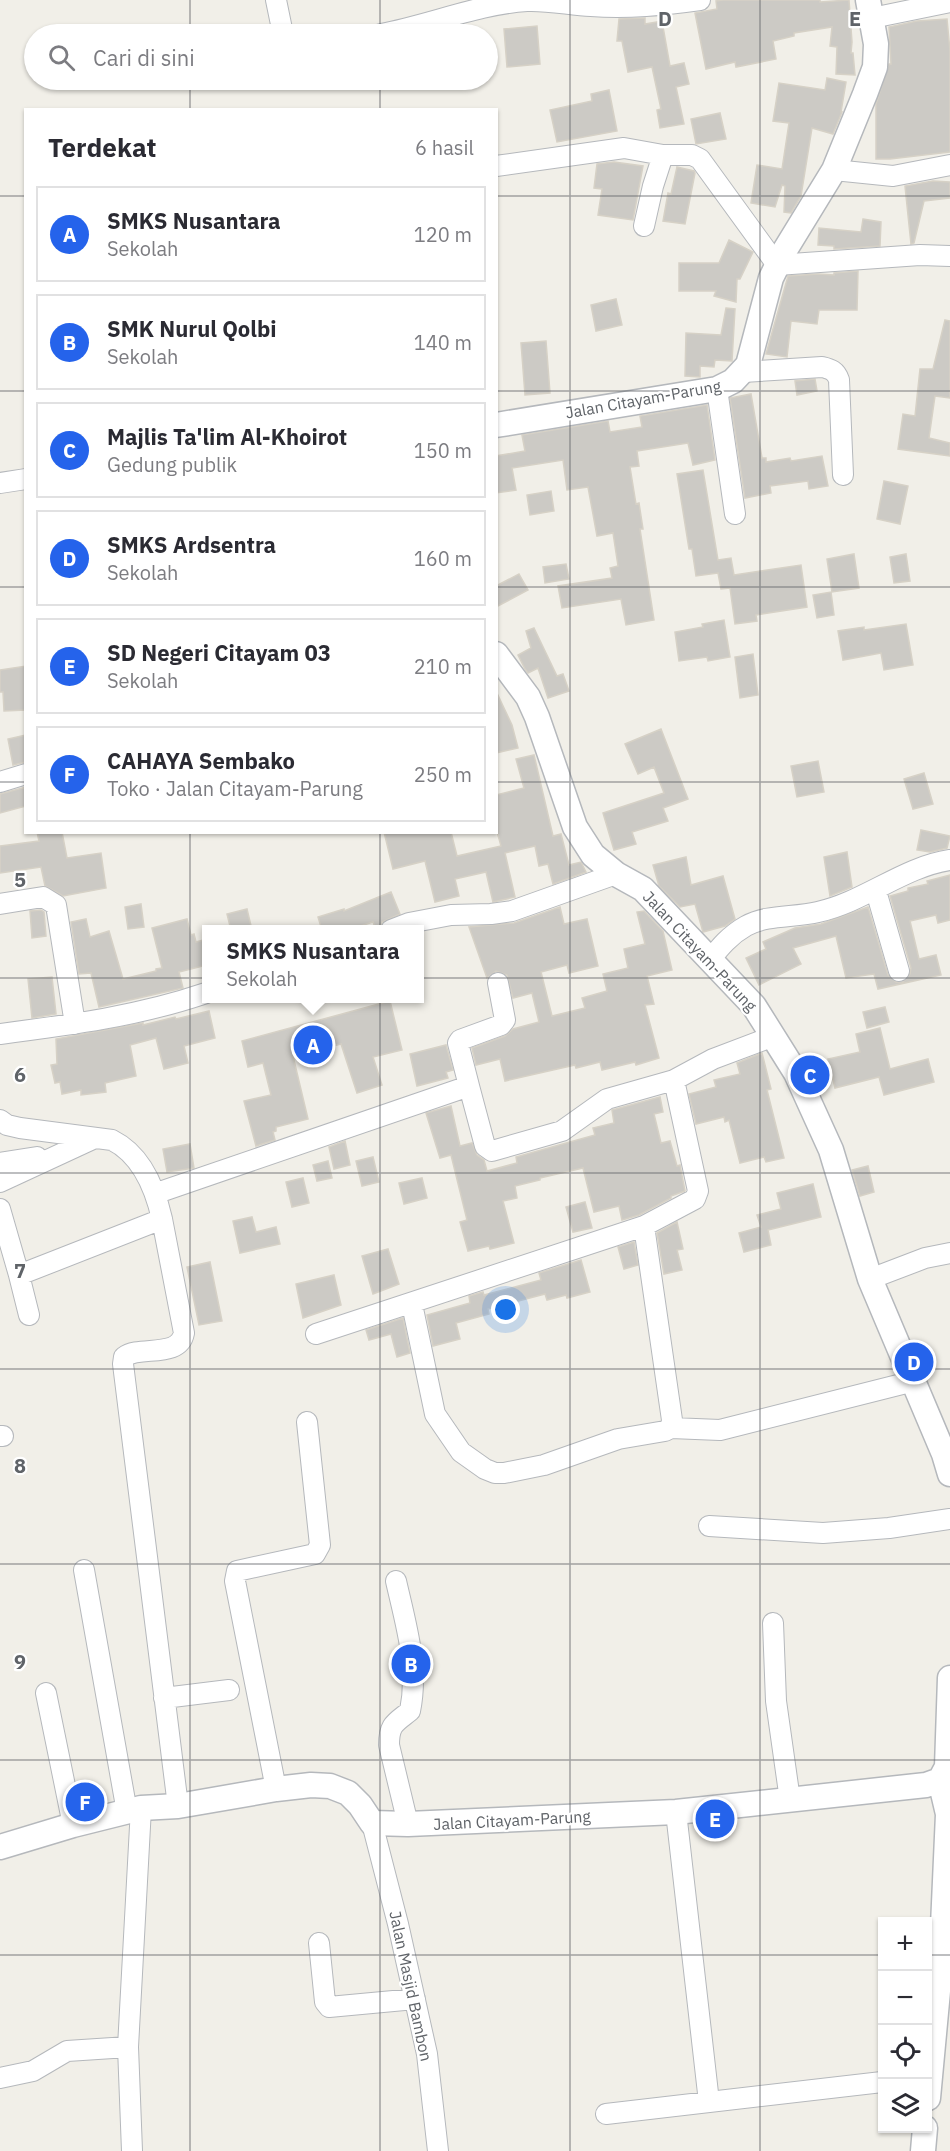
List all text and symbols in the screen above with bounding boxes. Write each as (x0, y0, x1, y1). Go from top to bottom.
text: D (658, 5, 672, 32)
text: E (849, 5, 861, 32)
search box (24, 24, 498, 90)
icon: search (45, 41, 78, 74)
text: Cari di sini (93, 43, 195, 72)
text: Terdekat (48, 130, 157, 164)
text: 6 hasil (415, 134, 474, 161)
text: SMKS Nusantara (107, 206, 281, 235)
text: A (63, 221, 76, 248)
text: 120 m (414, 221, 472, 248)
text: Sekolah (107, 235, 178, 262)
text: SMK Nurul Qolbi (107, 314, 277, 343)
text: B (63, 329, 76, 356)
text: 140 m (414, 329, 472, 356)
text: Sekolah (107, 343, 178, 370)
street label: Jalan Citayam-Parung (564, 375, 723, 423)
text: Majlis Ta'lim Al-Khoirot (107, 422, 347, 451)
text: C (63, 437, 76, 464)
text: 150 m (414, 437, 472, 464)
text: Gedung publik (107, 451, 237, 478)
text: SMKS Ardsentra (107, 530, 276, 559)
text: D (63, 545, 76, 572)
text: 160 m (414, 545, 472, 572)
text: Sekolah (107, 559, 178, 586)
text: SD Negeri Citayam 03 (107, 638, 331, 667)
text: E (63, 653, 76, 680)
text: 210 m (414, 653, 472, 680)
text: Sekolah (107, 667, 178, 694)
text: CAHAYA Sembako (107, 746, 295, 775)
text: F (64, 761, 75, 788)
text: 250 m (414, 761, 472, 788)
text: Toko · Jalan Citayam-Parung (107, 775, 363, 802)
text: 5 (14, 866, 26, 893)
street label: Jalan Citayam-Parung (639, 887, 761, 1016)
popup (202, 925, 424, 1003)
text: SMKS Nusantara (226, 936, 400, 965)
text: Sekolah (226, 965, 298, 992)
pin: A (294, 1022, 332, 1068)
pin: C (790, 1052, 830, 1098)
text: 6 (14, 1061, 26, 1088)
text: 7 (14, 1257, 26, 1284)
your location (491, 1295, 520, 1324)
pin: D (894, 1340, 934, 1384)
text: 8 (14, 1452, 26, 1479)
pin: B (392, 1642, 430, 1686)
text: 9 (14, 1648, 26, 1675)
pin: F (66, 1780, 104, 1824)
pin: E (696, 1796, 734, 1842)
street label: Jalan Citayam-Parung (433, 1806, 592, 1834)
street label: Jalan Masjid Bambon (385, 1909, 437, 2063)
map controls (878, 1917, 932, 2133)
button: + (878, 1917, 932, 1971)
button: − (878, 1971, 932, 2025)
button: locate (878, 2025, 932, 2079)
button: layers (878, 2079, 932, 2133)

